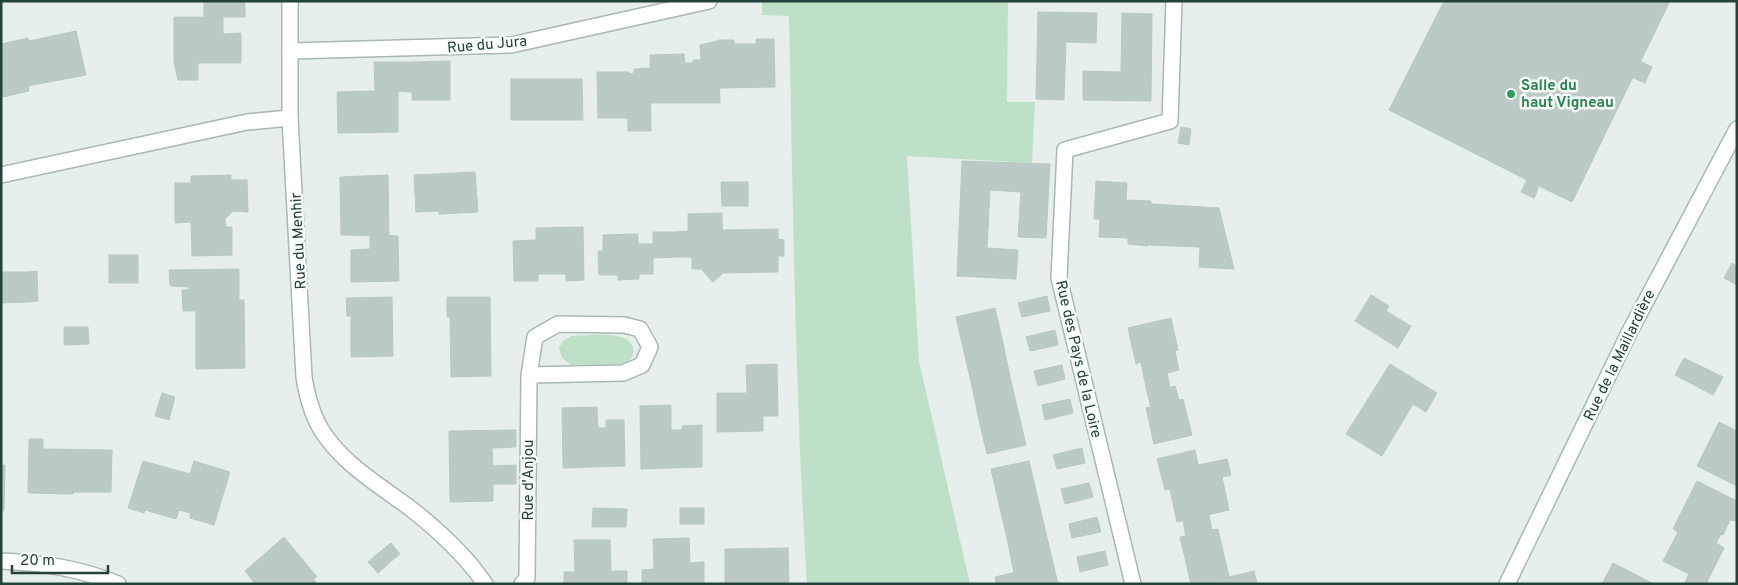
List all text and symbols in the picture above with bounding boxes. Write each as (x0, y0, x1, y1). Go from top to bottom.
street label: Rue du Jura (446, 33, 528, 58)
place label: Salle du haut Vigneau (1521, 77, 1614, 113)
marker: Salle du haut Vigneau (1505, 88, 1517, 100)
street label: Rue du Menhir (287, 192, 312, 290)
street label: Rue des Pays de la Loire (1050, 279, 1105, 440)
street label: Rue de la Maillardière (1580, 287, 1660, 424)
street label: Rue d'Anjou (520, 439, 539, 521)
scale bar (12, 542, 109, 574)
text: 20 m (20, 552, 55, 571)

